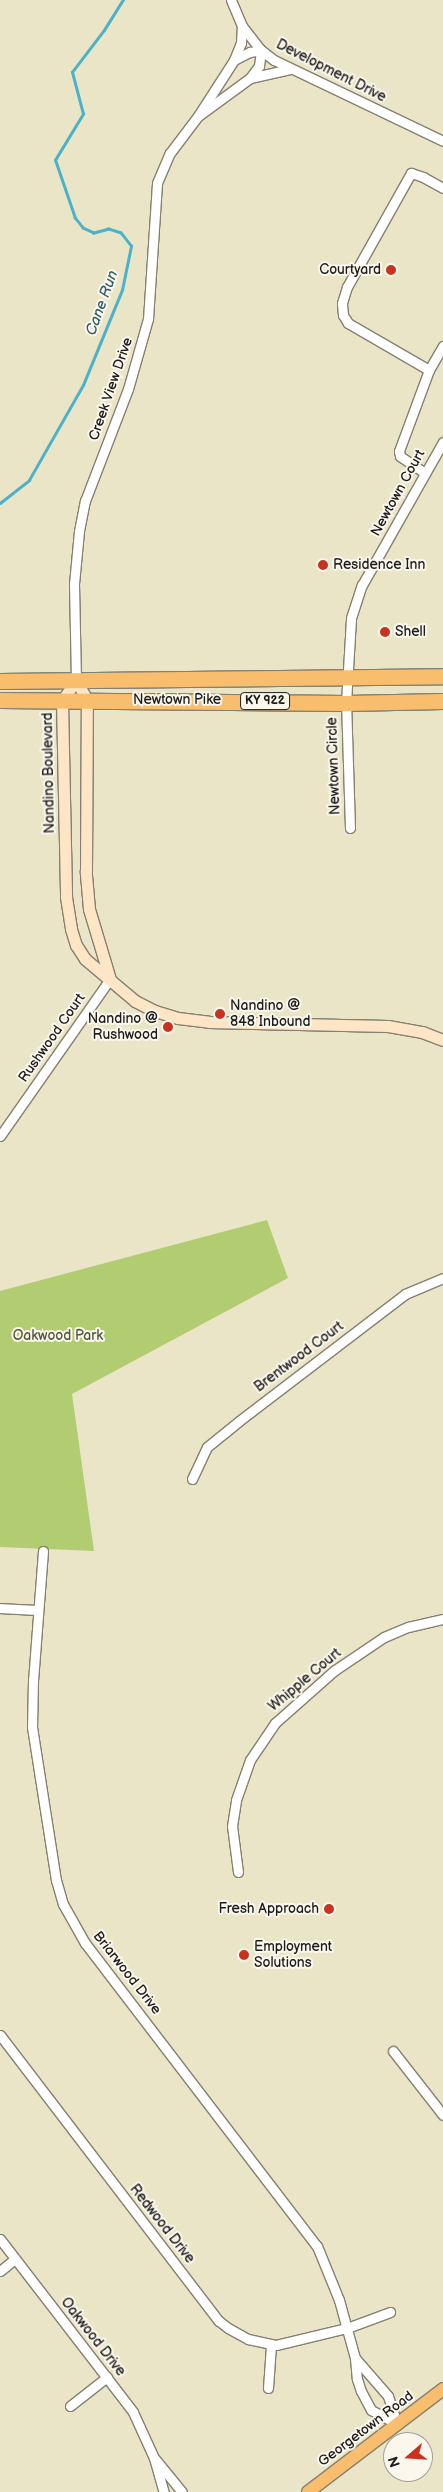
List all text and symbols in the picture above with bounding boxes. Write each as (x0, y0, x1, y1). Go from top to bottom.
street label: Development Drive (273, 36, 389, 106)
place label: Courtyard (319, 262, 381, 278)
marker: Courtyard (385, 264, 397, 276)
water label: Cane Run (82, 268, 122, 338)
street label: Creek View Drive (85, 335, 137, 443)
street label: Newtown Court (367, 447, 429, 539)
place label: Residence Inn (333, 557, 425, 573)
marker: Residence Inn (317, 559, 329, 571)
place label: Shell (395, 624, 426, 640)
marker: Shell (379, 626, 391, 638)
road number: KY 922 (240, 691, 290, 710)
street label: Newtown Pike (133, 692, 221, 708)
street label: Nandino Boulevard (40, 712, 58, 834)
street label: Newtown Circle (324, 717, 344, 815)
street label: Rushwood Court (15, 990, 89, 1086)
place label: Nandino @ 848 Inbound (230, 998, 310, 1030)
marker: Nandino @ 848 Inbound (214, 1008, 226, 1020)
place label: Nandino @ Rushwood (88, 1011, 158, 1044)
marker: Nandino @ Rushwood (162, 1021, 174, 1033)
street label: Brentwood Court (251, 1318, 347, 1396)
park label: Oakwood Park (13, 1328, 103, 1344)
street label: Whipple Court (265, 1645, 345, 1715)
place label: Fresh Approach (218, 1901, 319, 1917)
marker: Fresh Approach (323, 1903, 335, 1915)
street label: Briarwood Drive (89, 1928, 165, 2018)
place label: Employment Solutions (254, 1939, 332, 1971)
marker: Employment Solutions (238, 1949, 250, 1961)
street label: Redwood Drive (126, 2181, 198, 2267)
street label: Oakwood Drive (57, 2294, 129, 2380)
street label: Georgetown Road (315, 2388, 417, 2470)
north arrow (383, 2432, 433, 2482)
text: N (385, 2454, 404, 2469)

